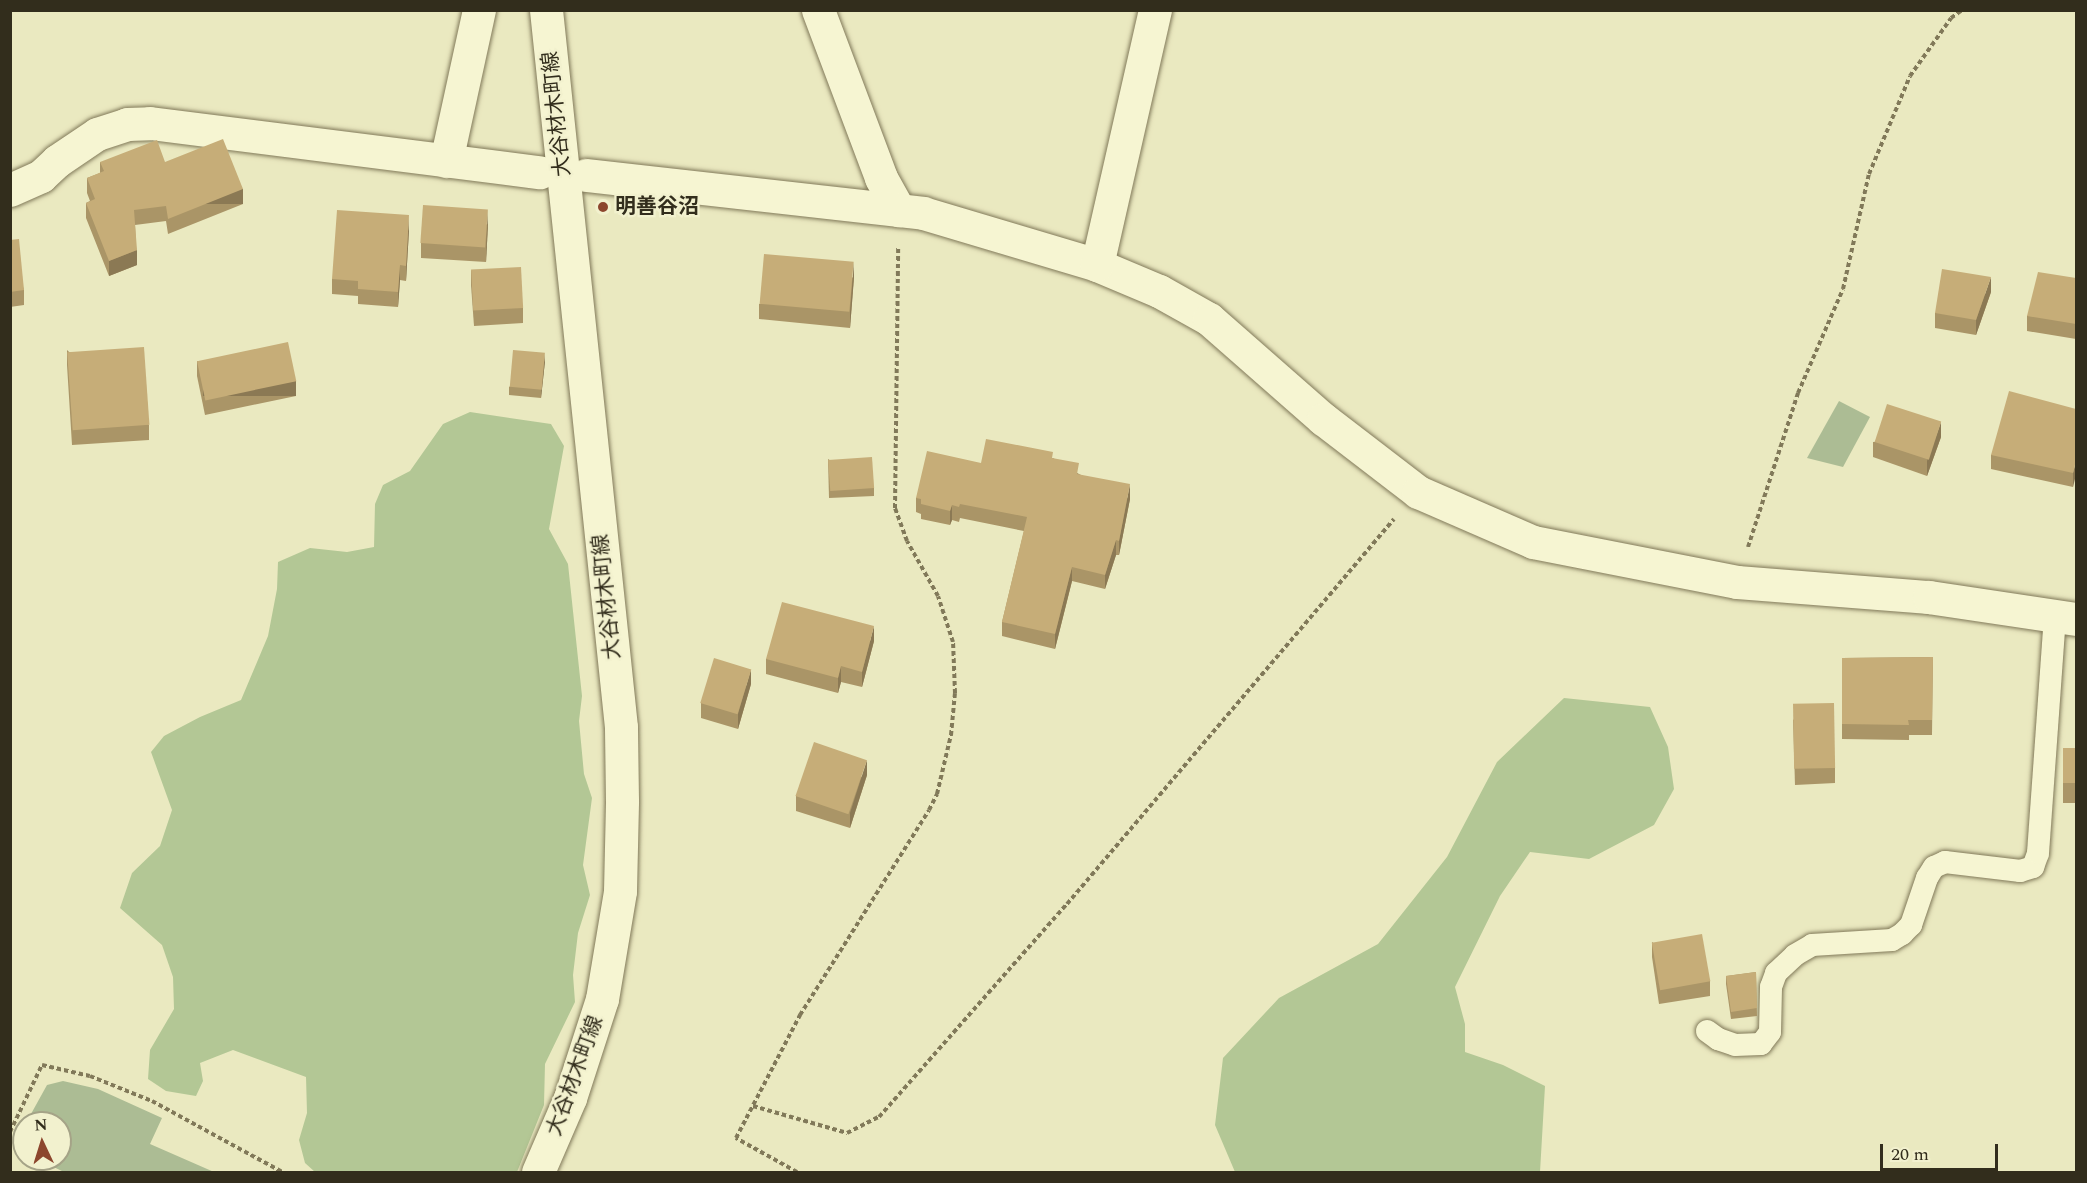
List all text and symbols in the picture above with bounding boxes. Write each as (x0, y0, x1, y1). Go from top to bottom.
street label: 大谷材木町線 (538, 50, 576, 178)
place label: 明善谷沼 (615, 194, 699, 220)
marker: 明善谷沼 (596, 200, 610, 214)
street label: 大谷材木町線 (588, 533, 626, 661)
street label: 大谷材木町線 (542, 1012, 608, 1140)
north arrow (12, 1111, 72, 1171)
text: N (34, 1113, 48, 1137)
scale bar (1883, 1132, 2002, 1170)
text: 20 m (1891, 1141, 1929, 1168)

